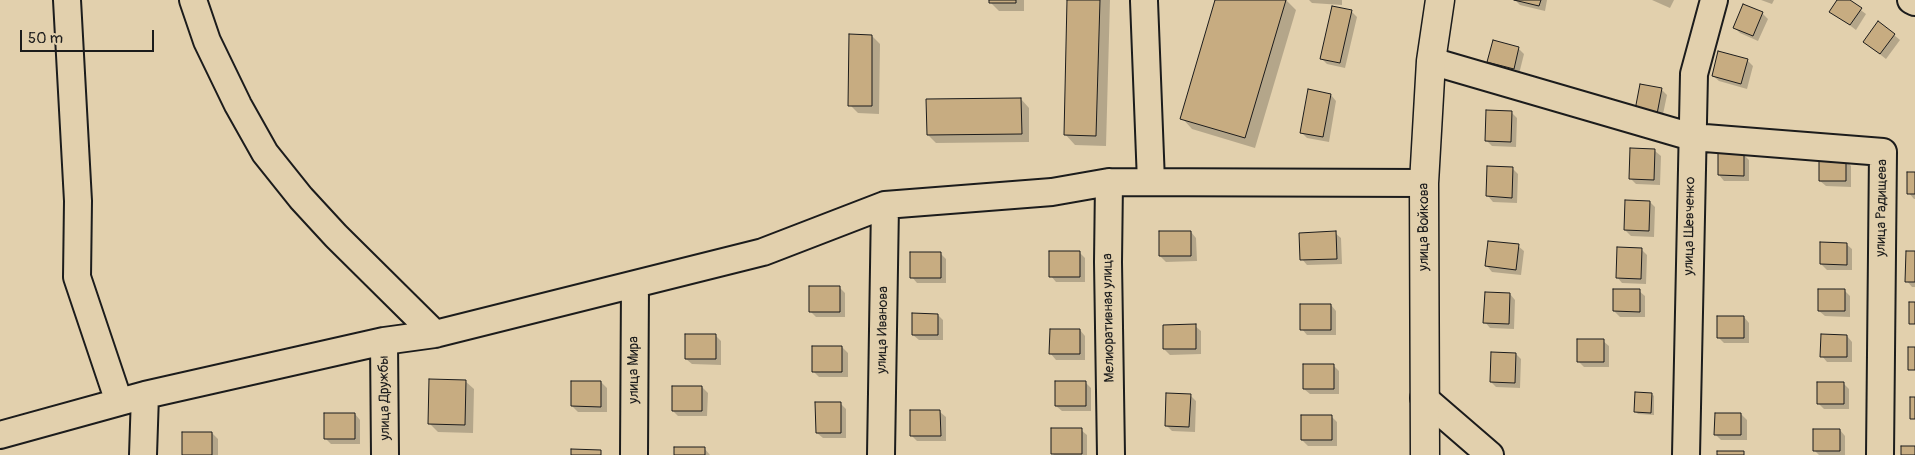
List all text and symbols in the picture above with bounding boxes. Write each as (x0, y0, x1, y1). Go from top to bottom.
scale bar (22, 20, 156, 52)
text: 50 m (28, 29, 63, 48)
street label: улица Радищева (1873, 159, 1891, 257)
street label: улица Шевченко (1681, 176, 1699, 276)
street label: улица Войкова (1416, 183, 1432, 271)
street label: Мелиоративная улица (1099, 253, 1119, 383)
street label: улица Иванова (874, 286, 892, 374)
street label: улица Мира (626, 336, 642, 404)
street label: улица Дружбы (376, 355, 394, 441)

